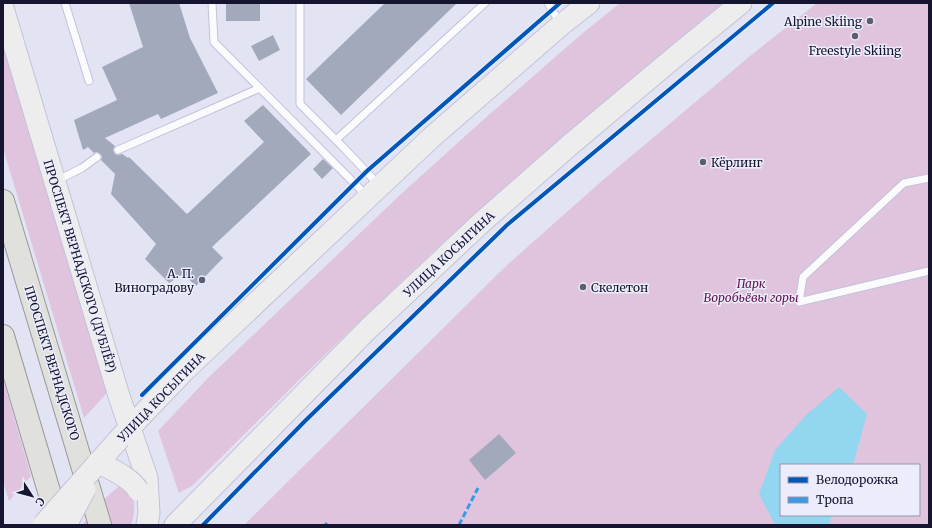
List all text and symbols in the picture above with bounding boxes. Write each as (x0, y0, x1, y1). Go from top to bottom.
place label: Alpine Skiing (783, 14, 863, 29)
marker: Alpine Skiing (865, 16, 875, 26)
marker: Freestyle Skiing (850, 31, 860, 41)
place label: Freestyle Skiing (809, 43, 902, 58)
place label: Кёрлинг (711, 155, 763, 170)
marker: Кёрлинг (698, 157, 708, 167)
street label: ПРОСПЕКТ ВЕРНАДСКОГО (ДУБЛЁР) (41, 158, 119, 374)
street label: УЛИЦА КОСЫГИНА (400, 208, 498, 301)
place label: А. П. Виноградову (114, 266, 194, 295)
marker: А. П. Виноградову (197, 275, 207, 285)
park label: Парк Воробьёвы горы (704, 276, 799, 305)
place label: Скелетон (591, 280, 648, 295)
marker: Скелетон (578, 282, 588, 292)
street label: ПРОСПЕКТ ВЕРНАДСКОГО (22, 284, 82, 442)
street label: УЛИЦА КОСЫГИНА (114, 349, 208, 446)
legend (780, 464, 920, 516)
text: Велодорожка (816, 472, 899, 487)
north arrow (12, 476, 52, 516)
text: Тропа (816, 492, 854, 507)
text: С (32, 495, 48, 509)

